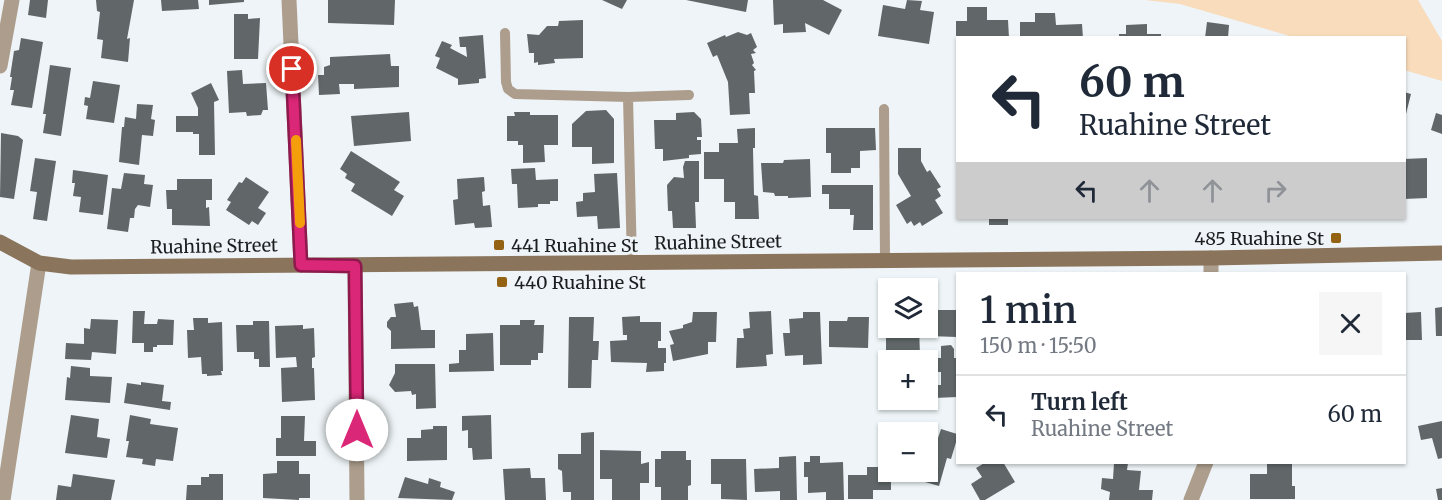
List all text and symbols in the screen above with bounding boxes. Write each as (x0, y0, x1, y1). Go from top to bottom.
pin (266, 43, 317, 94)
icon: arrive (275, 52, 308, 85)
text: 60 m (1079, 56, 1185, 108)
icon: left (980, 60, 1058, 138)
text: Ruahine Street (1079, 108, 1271, 142)
icon: left (1070, 174, 1103, 207)
icon: ahead (1133, 174, 1166, 207)
icon: ahead (1196, 174, 1229, 207)
icon: right (1259, 174, 1292, 207)
place label: 485 Ruahine St (1194, 227, 1324, 250)
street label: Ruahine Street (654, 229, 782, 255)
marker: 485 Ruahine St (1329, 231, 1343, 245)
street label: Ruahine Street (150, 233, 278, 259)
place label: 441 Ruahine St (511, 234, 638, 257)
marker: 441 Ruahine St (492, 238, 506, 252)
place label: 440 Ruahine St (514, 271, 646, 294)
marker: 440 Ruahine St (495, 275, 509, 289)
map controls (878, 278, 938, 482)
button: layers (878, 278, 938, 338)
text: 1 min (980, 288, 1077, 333)
button: close (1319, 292, 1382, 355)
text: 150 m · 15:50 (980, 333, 1097, 358)
button: + (878, 350, 938, 410)
text: Turn left (1031, 388, 1128, 416)
position arrow (325, 398, 389, 462)
icon: left (980, 398, 1013, 431)
text: 60 m (1328, 400, 1382, 428)
text: Ruahine Street (1031, 416, 1173, 441)
button: − (878, 422, 938, 482)

